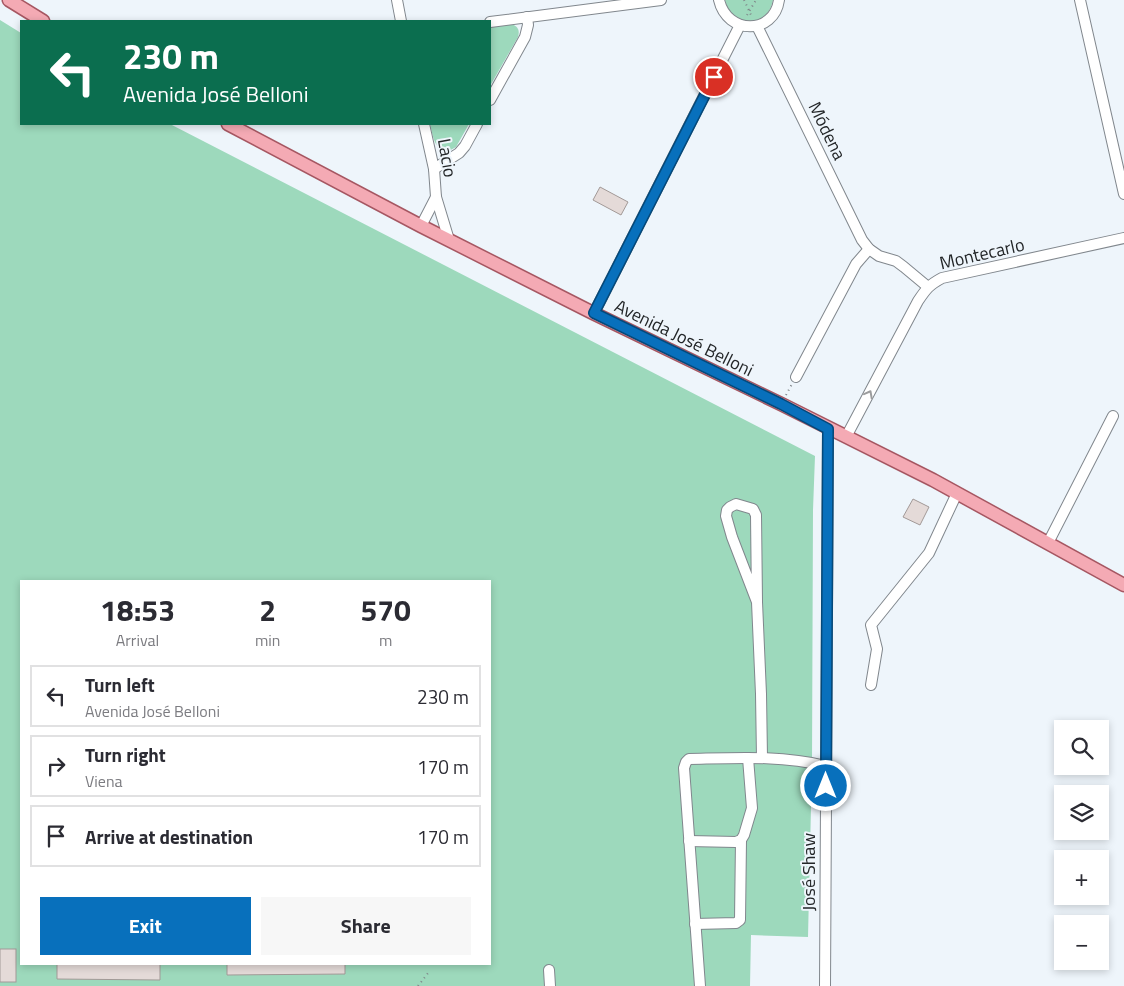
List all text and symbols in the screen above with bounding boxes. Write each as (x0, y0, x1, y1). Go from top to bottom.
text: 230 m (123, 29, 219, 83)
icon: left (40, 40, 105, 105)
pin (693, 56, 735, 98)
icon: arrive (700, 63, 728, 91)
text: Avenida José Belloni (123, 77, 308, 111)
street label: Módena (802, 97, 853, 164)
street label: Lacio (431, 136, 464, 179)
street label: Montecarlo (937, 231, 1027, 276)
street label: Avenida José Belloni (610, 292, 758, 383)
one-way arrow (863, 391, 873, 400)
text: 18:53 (100, 587, 175, 633)
text: 2 (259, 587, 276, 633)
text: 570 (361, 587, 411, 633)
text: Arrival (116, 628, 159, 652)
text: min (255, 628, 280, 652)
text: m (379, 628, 392, 652)
text: Turn left (85, 670, 155, 699)
icon: left (42, 682, 70, 710)
text: 230 m (417, 682, 469, 711)
text: Avenida José Belloni (85, 699, 220, 723)
map controls (1054, 720, 1109, 970)
button: search (1054, 720, 1109, 775)
text: Turn right (85, 740, 166, 769)
icon: right (42, 752, 70, 780)
text: 170 m (417, 752, 469, 781)
position arrow (799, 759, 851, 811)
text: Viena (85, 769, 123, 793)
button: layers (1054, 785, 1109, 840)
icon: arrive (42, 822, 70, 850)
text: Arrive at destination (85, 822, 253, 851)
text: 170 m (417, 822, 469, 851)
street label: José Shaw (795, 833, 822, 911)
button: + (1054, 850, 1109, 905)
button: Exit (40, 897, 251, 955)
button: Share (261, 897, 471, 955)
button: − (1054, 915, 1109, 970)

